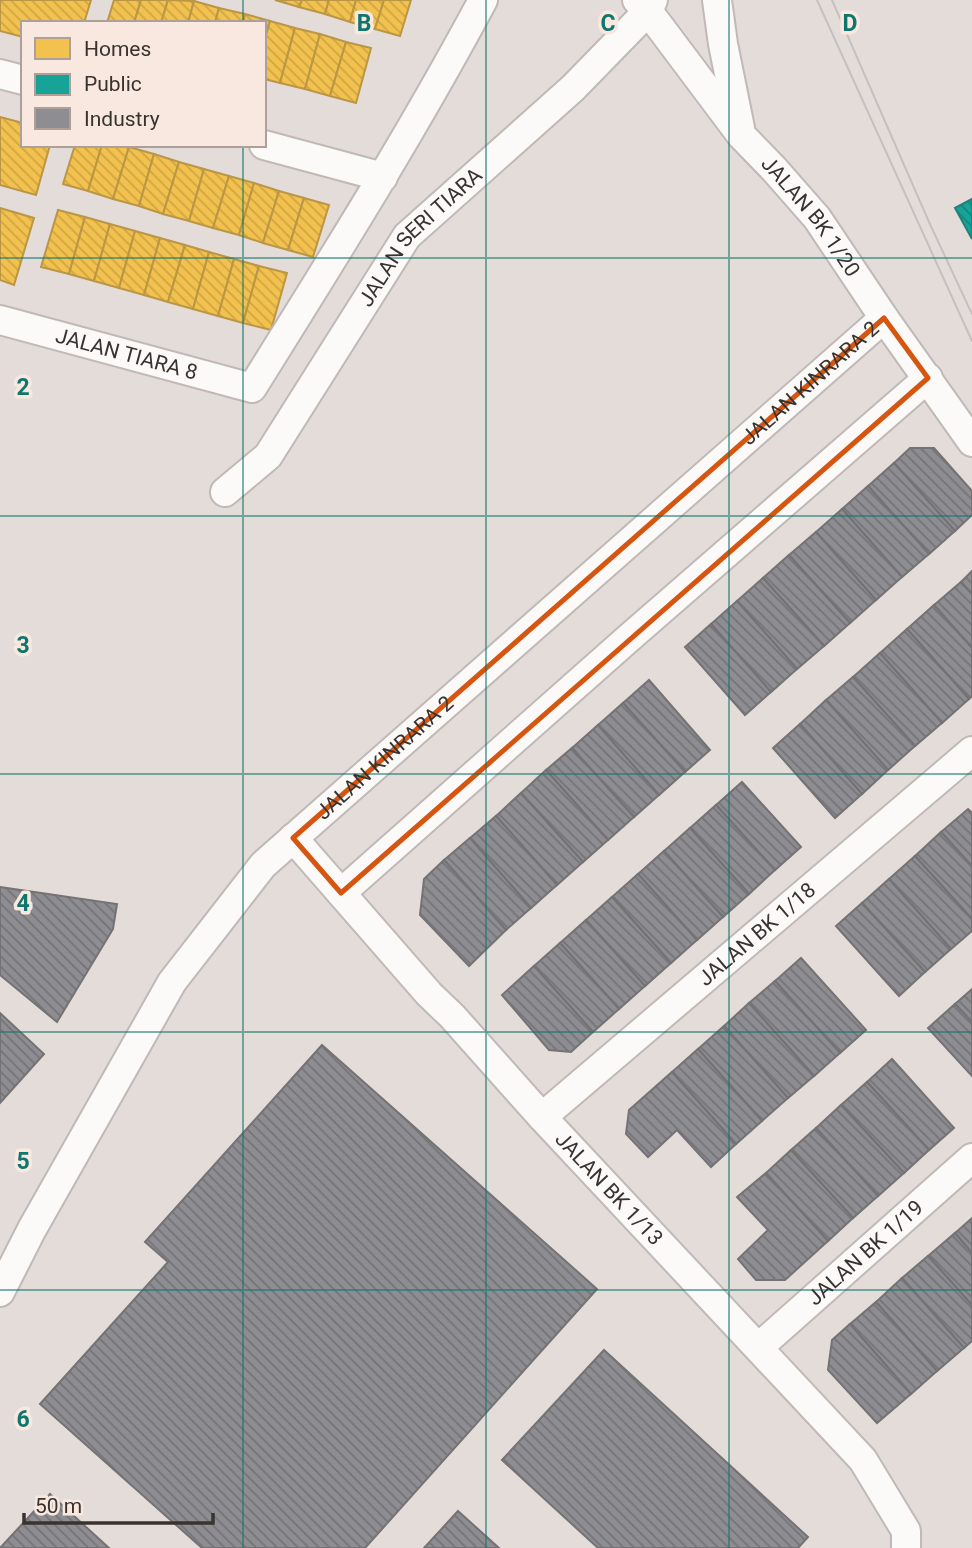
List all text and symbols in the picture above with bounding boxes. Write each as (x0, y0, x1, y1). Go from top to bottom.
text: B (357, 10, 371, 37)
text: C (600, 10, 616, 37)
text: D (843, 10, 857, 37)
legend (21, 21, 266, 147)
text: Homes (84, 37, 151, 61)
text: Public (84, 72, 142, 96)
text: Industry (84, 107, 160, 131)
street label: JALAN BK 1/20 (756, 151, 865, 281)
street label: JALAN SERI TIARA (354, 163, 487, 311)
street label: JALAN KINRARA 2 (737, 316, 884, 450)
street label: JALAN TIARA 8 (53, 324, 200, 385)
text: 2 (16, 374, 30, 401)
text: 3 (16, 632, 30, 659)
street label: JALAN KINRARA 2 (311, 691, 458, 825)
street label: JALAN BK 1/18 (693, 878, 820, 991)
text: 4 (16, 890, 30, 917)
street label: JALAN BK 1/13 (550, 1127, 668, 1250)
text: 5 (16, 1148, 30, 1175)
street label: JALAN BK 1/19 (803, 1195, 928, 1310)
text: 6 (16, 1406, 30, 1433)
scale bar (24, 1482, 214, 1526)
text: 50 m (35, 1494, 82, 1518)

